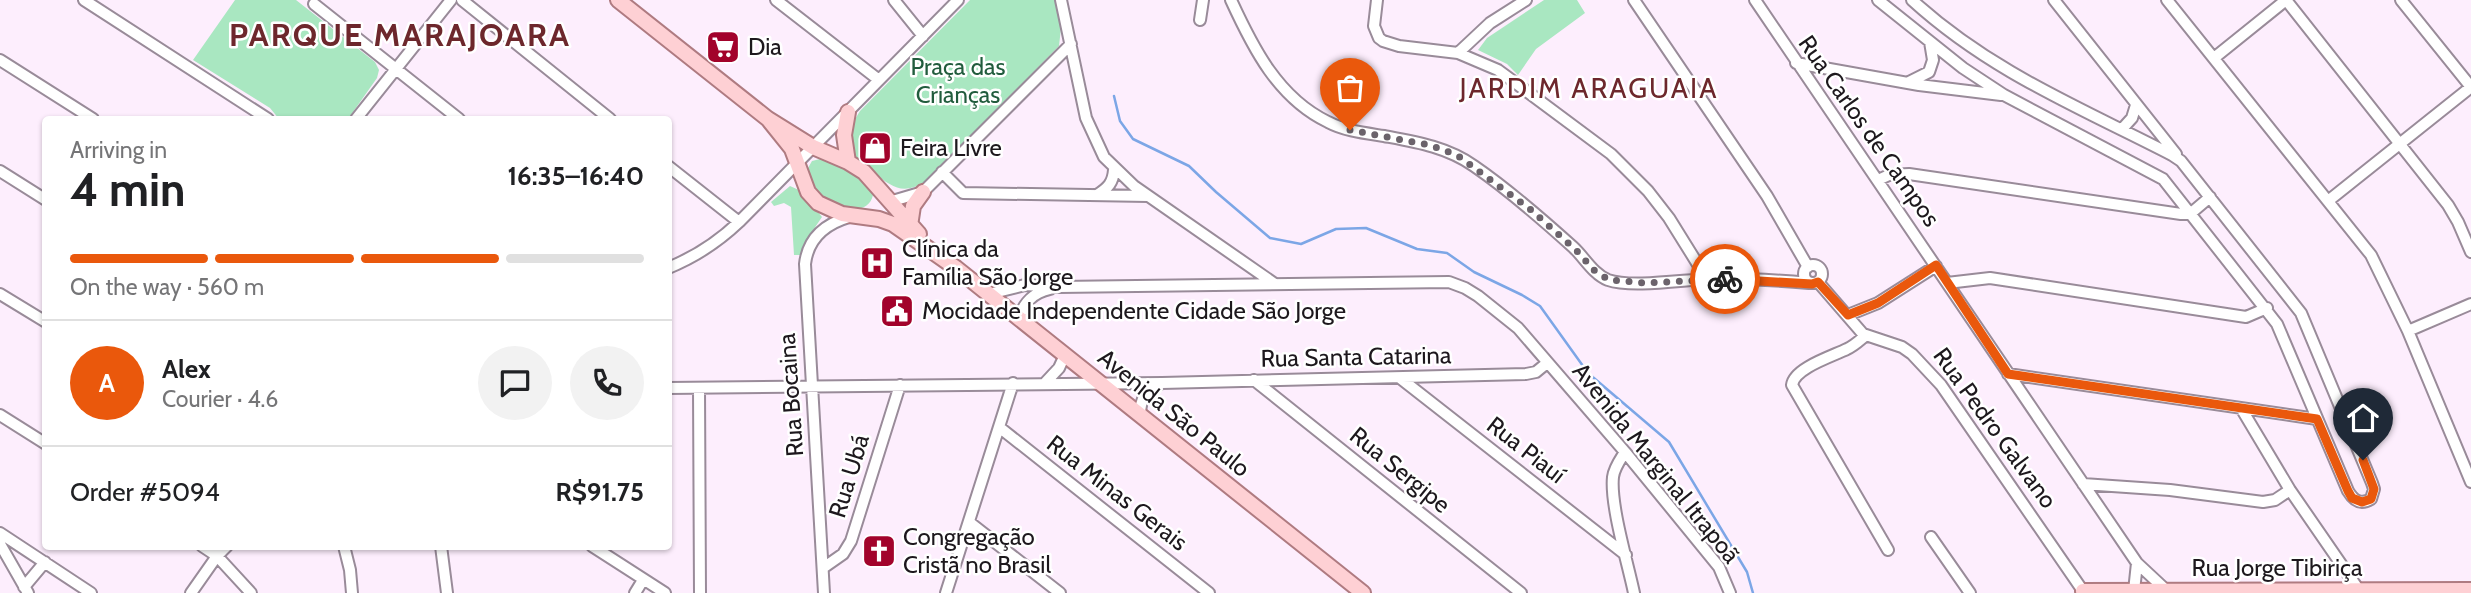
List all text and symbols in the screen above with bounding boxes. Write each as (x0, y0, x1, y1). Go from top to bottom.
district label: PARQUE MARAJOARA (229, 15, 571, 54)
supermarket icon: Dia (704, 28, 742, 66)
street label: Rua Carlos de Campos (1793, 30, 1946, 232)
place label: Dia (748, 32, 782, 61)
park label: Praça das Crianças (910, 52, 1006, 109)
pin (1320, 58, 1380, 130)
icon: bag (1331, 69, 1369, 107)
district label: JARDIM ARAGUAIA (1458, 71, 1719, 105)
shop icon: Feira Livre (856, 129, 894, 167)
place label: Feira Livre (900, 133, 1002, 162)
text: Arriving in (70, 136, 167, 164)
text: 16:35–16:40 (508, 160, 644, 192)
text: 4 min (70, 162, 185, 218)
place label: Clínica da Família São Jorge (902, 234, 1073, 291)
hospital icon: Clínica da Família São Jorge (858, 244, 896, 282)
courier (1690, 244, 1760, 314)
icon: bike (1706, 260, 1744, 298)
text: On the way · 560 m (70, 273, 264, 301)
public building icon: Mocidade Independente Cidade São Jorge (878, 292, 916, 330)
place label: Mocidade Independente Cidade São Jorge (922, 296, 1346, 325)
street label: Rua Bocaina (772, 332, 809, 458)
street label: Rua Santa Catarina (1260, 340, 1452, 373)
street label: Rua Pedro Galvano (1927, 342, 2063, 514)
street label: Avenida São Paulo (1093, 343, 1256, 483)
button: chat (478, 346, 552, 420)
button: phone (570, 346, 644, 420)
text: Alex (162, 353, 211, 385)
street label: Avenida Marginal Itrapoã (1567, 357, 1746, 569)
text: A (99, 367, 115, 399)
text: Courier · 4.6 (162, 385, 278, 413)
pin (2333, 388, 2393, 460)
icon: home (2344, 399, 2382, 437)
street label: Rua Piauí (1481, 410, 1571, 489)
street label: Rua Sergipe (1344, 420, 1456, 519)
street label: Rua Minas Gerais (1041, 429, 1193, 557)
street label: Rua Ubá (822, 430, 875, 521)
text: Order #5094 (70, 476, 220, 508)
text: R$91.75 (555, 476, 644, 508)
place label: Congregação Cristã no Brasil (903, 522, 1051, 579)
church icon: Congregação Cristã no Brasil (860, 532, 898, 570)
street label: Rua Jorge Tibiriça (2192, 553, 2363, 582)

